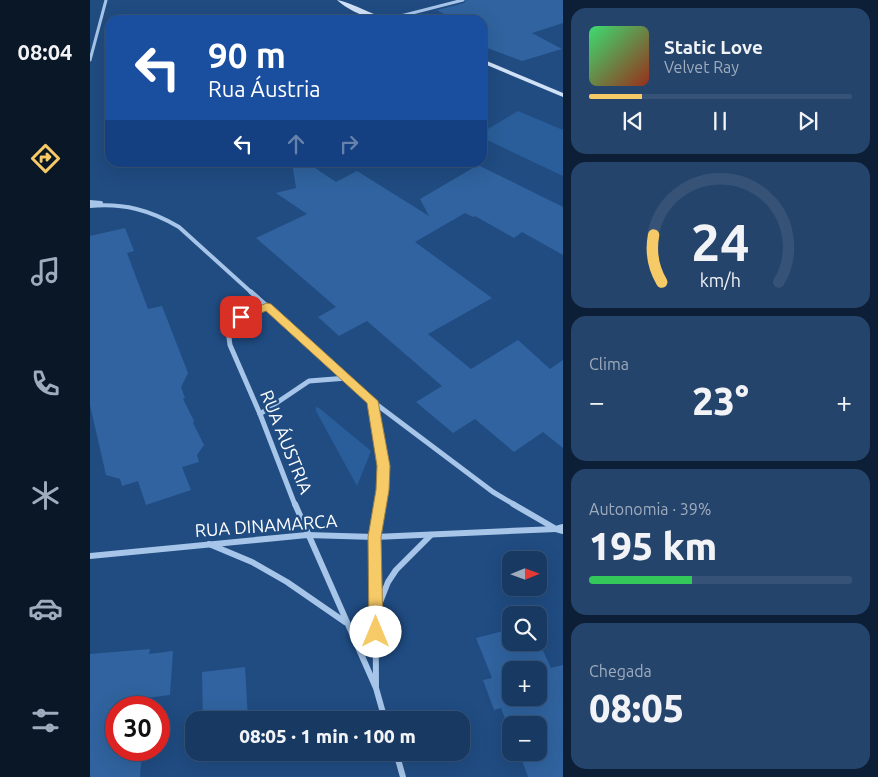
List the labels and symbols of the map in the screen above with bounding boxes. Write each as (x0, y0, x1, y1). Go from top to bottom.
pin (220, 296, 262, 338)
street label: RUA ÁUSTRIA (257, 386, 318, 497)
street label: RUA DINAMARCA (194, 510, 338, 540)
north arrow (502, 551, 548, 596)
position arrow (349, 605, 401, 657)
speed limit sign: 30 (105, 696, 170, 761)

